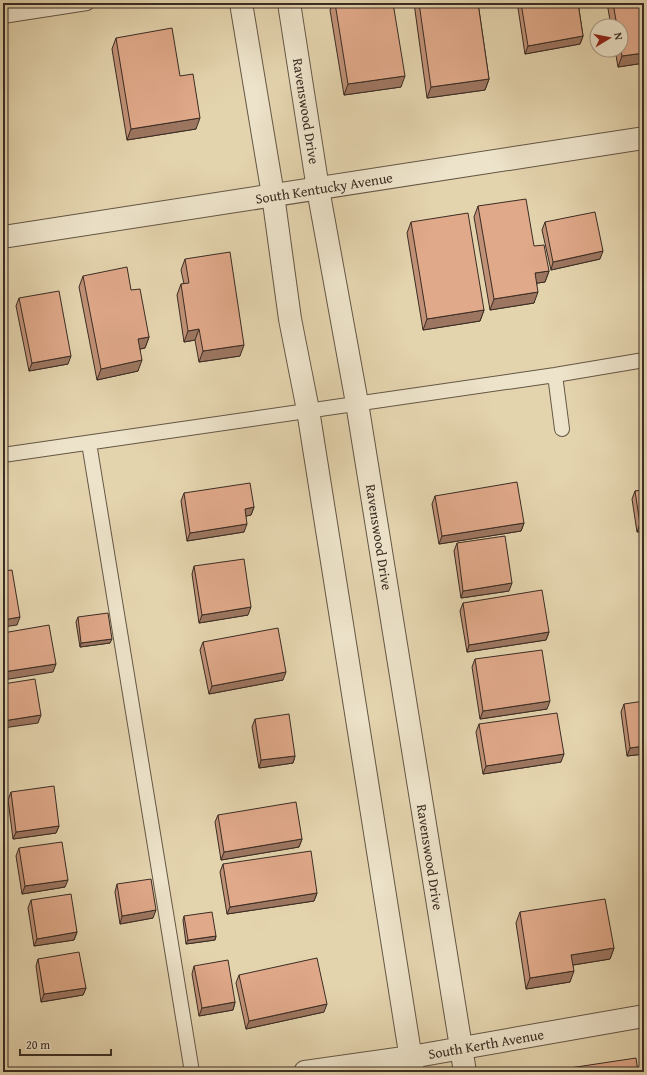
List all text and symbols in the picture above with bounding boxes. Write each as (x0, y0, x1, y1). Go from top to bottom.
north arrow (589, 18, 629, 58)
text: N (610, 31, 627, 42)
street label: Ravenswood Drive (288, 57, 324, 166)
street label: South Kentucky Avenue (254, 167, 395, 209)
street label: Ravenswood Drive (361, 483, 397, 592)
street label: Ravenswood Drive (412, 803, 448, 912)
street label: South Kerth Avenue (427, 1024, 546, 1064)
scale bar (20, 1031, 111, 1057)
text: 20 m (26, 1036, 50, 1053)

